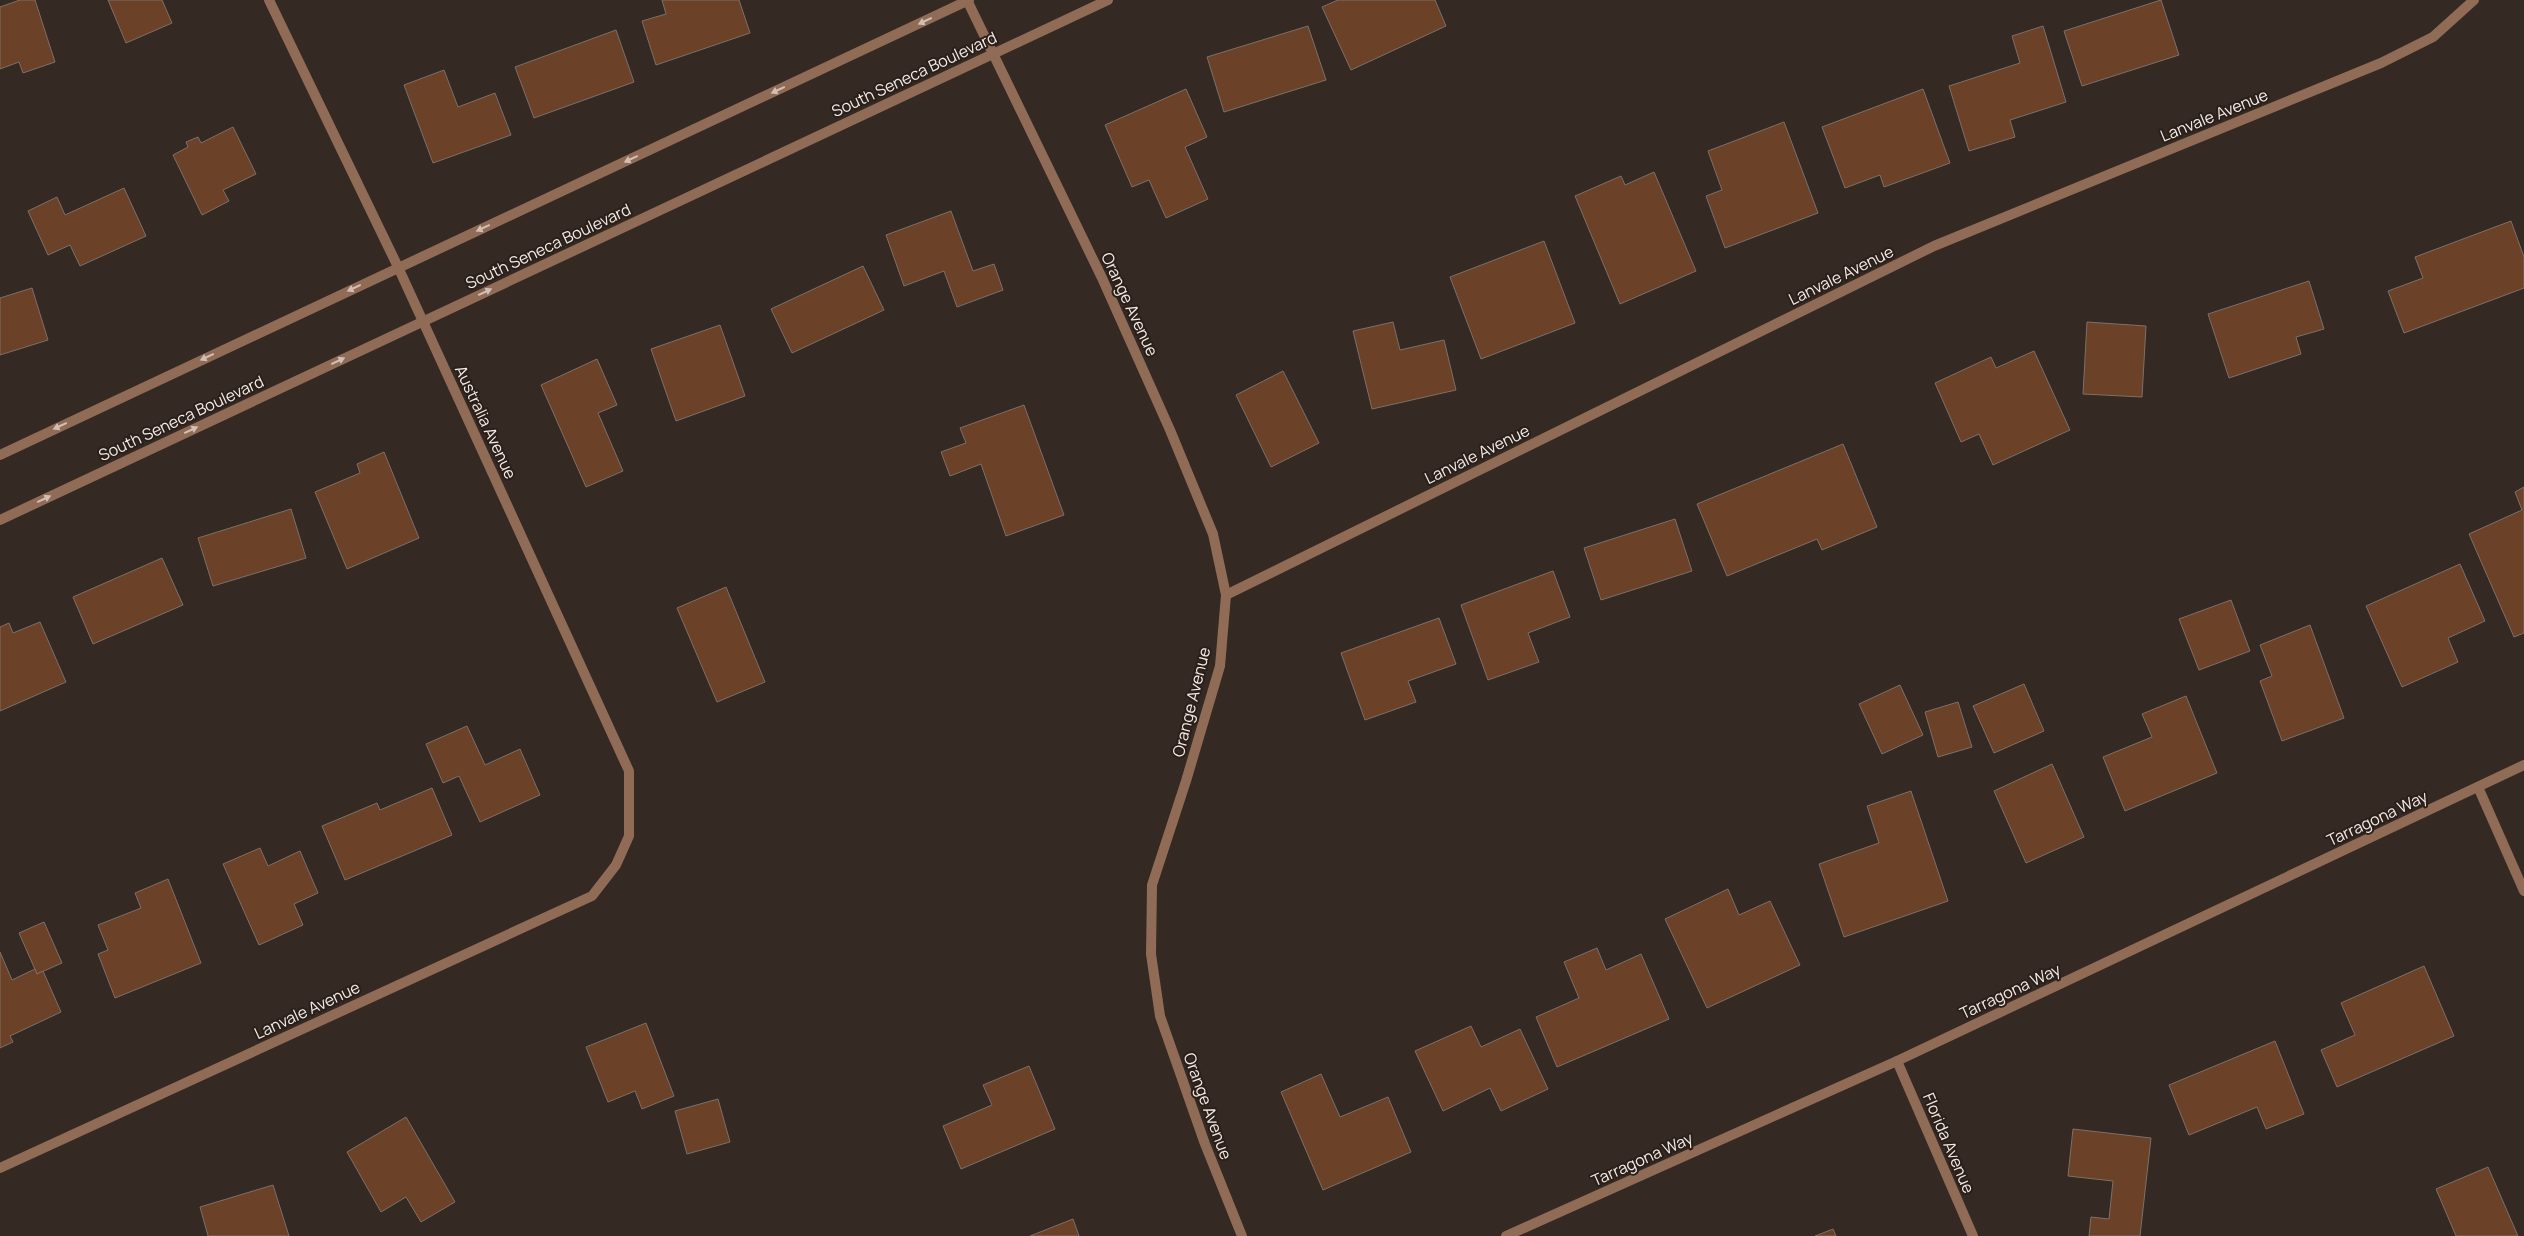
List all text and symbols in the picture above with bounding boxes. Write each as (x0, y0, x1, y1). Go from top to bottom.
one-way arrow (918, 17, 932, 25)
street label: South Seneca Boulevard (828, 26, 1000, 122)
street label: Lanvale Avenue (2157, 83, 2271, 147)
one-way arrow (771, 86, 785, 94)
one-way arrow (623, 154, 638, 163)
street label: South Seneca Boulevard (462, 198, 634, 294)
one-way arrow (476, 224, 490, 232)
street label: Lanvale Avenue (1785, 240, 1897, 310)
street label: Orange Avenue (1096, 248, 1164, 360)
one-way arrow (347, 284, 361, 292)
one-way arrow (478, 288, 493, 296)
one-way arrow (200, 354, 214, 362)
one-way arrow (331, 357, 345, 365)
street label: Australia Avenue (450, 362, 522, 482)
street label: South Seneca Boulevard (95, 370, 267, 466)
street label: Lanvale Avenue (1421, 419, 1533, 489)
one-way arrow (53, 423, 67, 431)
one-way arrow (184, 426, 198, 434)
one-way arrow (37, 495, 51, 503)
street label: Orange Avenue (1167, 645, 1215, 759)
street label: Tarragona Way (2323, 785, 2432, 851)
street label: Tarragona Way (1956, 958, 2065, 1024)
street label: Lanvale Avenue (251, 976, 363, 1044)
street label: Orange Avenue (1178, 1050, 1238, 1162)
street label: Florida Avenue (1918, 1089, 1980, 1197)
street label: Tarragona Way (1588, 1127, 1697, 1191)

